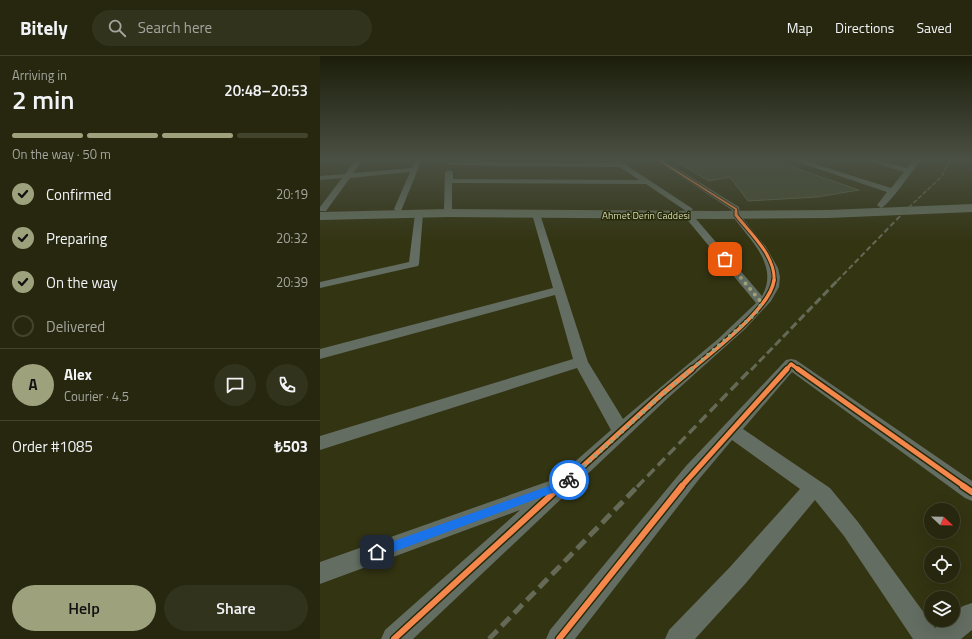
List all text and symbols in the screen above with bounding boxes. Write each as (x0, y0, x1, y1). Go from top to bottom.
search box (92, 10, 372, 46)
text: Bitely (20, 13, 68, 42)
text: Search here (138, 16, 212, 39)
icon: search (106, 17, 128, 39)
text: Map (787, 17, 813, 38)
text: Directions (835, 17, 894, 38)
text: Saved (916, 17, 952, 38)
text: Arriving in (12, 65, 67, 85)
text: 20:48–20:53 (224, 79, 308, 102)
text: 2 min (12, 80, 75, 119)
text: On the way · 50 m (12, 144, 111, 164)
icon: check (12, 183, 34, 205)
text: Confirmed (46, 183, 111, 206)
text: 20:19 (276, 184, 308, 204)
street label: Ahmet Derin Caddesi (602, 208, 690, 223)
icon: check (12, 227, 34, 249)
text: Preparing (46, 227, 107, 250)
text: 20:32 (276, 228, 308, 248)
pin (708, 242, 742, 276)
icon: bag (714, 248, 736, 270)
icon: check (12, 271, 34, 293)
text: On the way (46, 271, 118, 294)
text: 20:39 (276, 272, 308, 292)
text: Delivered (46, 315, 105, 338)
text: Alex (64, 363, 92, 386)
button: chat (214, 364, 256, 406)
button: phone (266, 364, 308, 406)
text: A (28, 373, 38, 396)
text: Courier · 4.5 (64, 386, 129, 406)
text: Order #1085 (12, 435, 93, 458)
text: ₺503 (274, 435, 308, 458)
courier (549, 460, 589, 500)
icon: bike (558, 469, 580, 491)
north arrow (924, 503, 960, 539)
map controls (924, 503, 960, 627)
pin (360, 535, 394, 569)
icon: home (366, 541, 388, 563)
button: locate (924, 547, 960, 583)
button: Help (12, 585, 156, 631)
button: Share (164, 585, 308, 631)
button: layers (924, 591, 960, 627)

